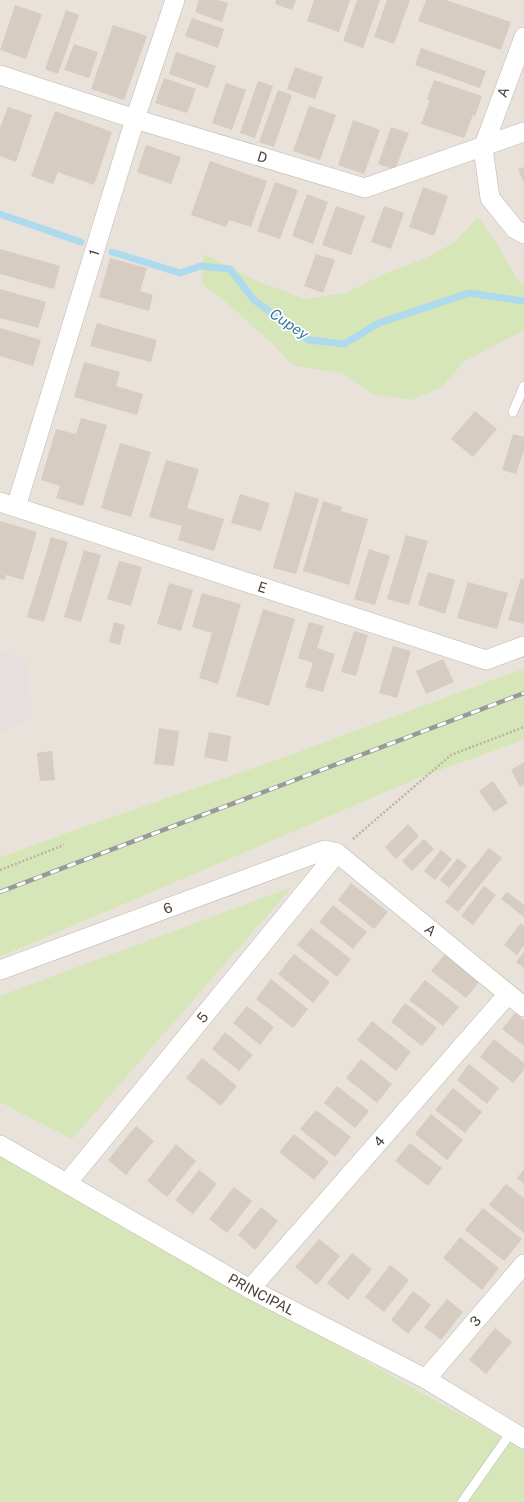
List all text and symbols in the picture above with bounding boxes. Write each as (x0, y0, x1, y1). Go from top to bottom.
street label: A (494, 85, 512, 99)
street label: D (255, 148, 269, 166)
street label: 1 (86, 248, 102, 258)
water label: Cupey (267, 305, 312, 343)
street label: E (256, 578, 269, 596)
street label: 6 (161, 899, 175, 917)
street label: A (422, 921, 440, 939)
street label: 5 (193, 1009, 212, 1026)
street label: 4 (370, 1133, 388, 1150)
street label: PRINCIPAL (225, 1270, 297, 1318)
street label: 3 (466, 1312, 484, 1330)

